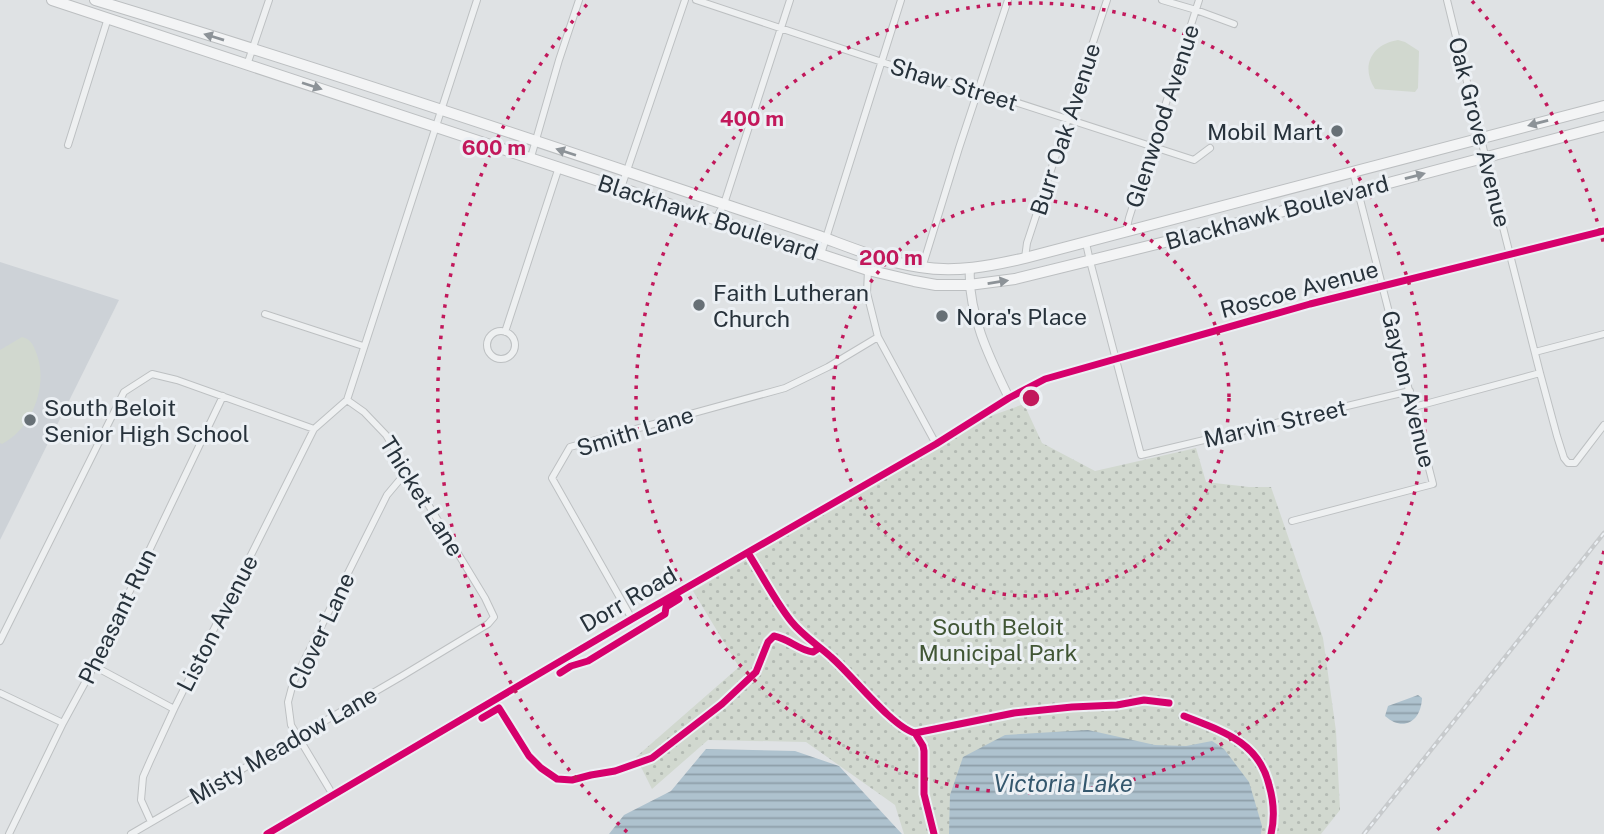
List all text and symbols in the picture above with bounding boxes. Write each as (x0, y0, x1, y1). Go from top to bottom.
street label: Glenwood Avenue (1120, 21, 1204, 211)
one-way arrow (203, 32, 224, 42)
street label: Oak Grove Avenue (1443, 34, 1517, 230)
street label: Burr Oak Avenue (1024, 40, 1106, 218)
street label: Shaw Street (887, 52, 1021, 116)
one-way arrow (302, 81, 323, 92)
text: 400 m (720, 106, 784, 131)
place label: Mobil Mart (1207, 118, 1323, 145)
one-way arrow (1527, 119, 1548, 129)
marker: Mobil Mart (1329, 123, 1345, 139)
text: 600 m (462, 135, 526, 160)
one-way arrow (556, 146, 577, 157)
street label: Blackhawk Boulevard (594, 169, 822, 265)
street label: Blackhawk Boulevard (1162, 169, 1392, 255)
one-way arrow (1405, 170, 1427, 181)
text: 200 m (859, 245, 923, 270)
street label: Roscoe Avenue (1217, 255, 1381, 323)
one-way arrow (987, 276, 1009, 287)
place label: Faith Lutheran Church (713, 279, 869, 332)
marker: Faith Lutheran Church (691, 297, 707, 313)
place label: Nora's Place (956, 303, 1087, 330)
marker: Nora's Place (934, 308, 950, 324)
street label: Gayton Avenue (1376, 308, 1442, 470)
centre of rings (1019, 386, 1043, 410)
street label: Marvin Street (1201, 393, 1349, 453)
place label: South Beloit Senior High School (44, 394, 249, 447)
street label: Smith Lane (573, 400, 697, 462)
marker: South Beloit Senior High School (22, 412, 38, 428)
street label: Thicket Lane (374, 431, 470, 561)
street label: Pheasant Run (73, 544, 161, 688)
street label: Liston Avenue (171, 550, 263, 696)
street label: Dorr Road (575, 561, 681, 637)
street label: Clover Lane (282, 568, 360, 694)
park label: South Beloit Municipal Park (919, 613, 1078, 666)
street label: Misty Meadow Lane (184, 680, 382, 810)
water label: Victoria Lake (993, 769, 1133, 797)

